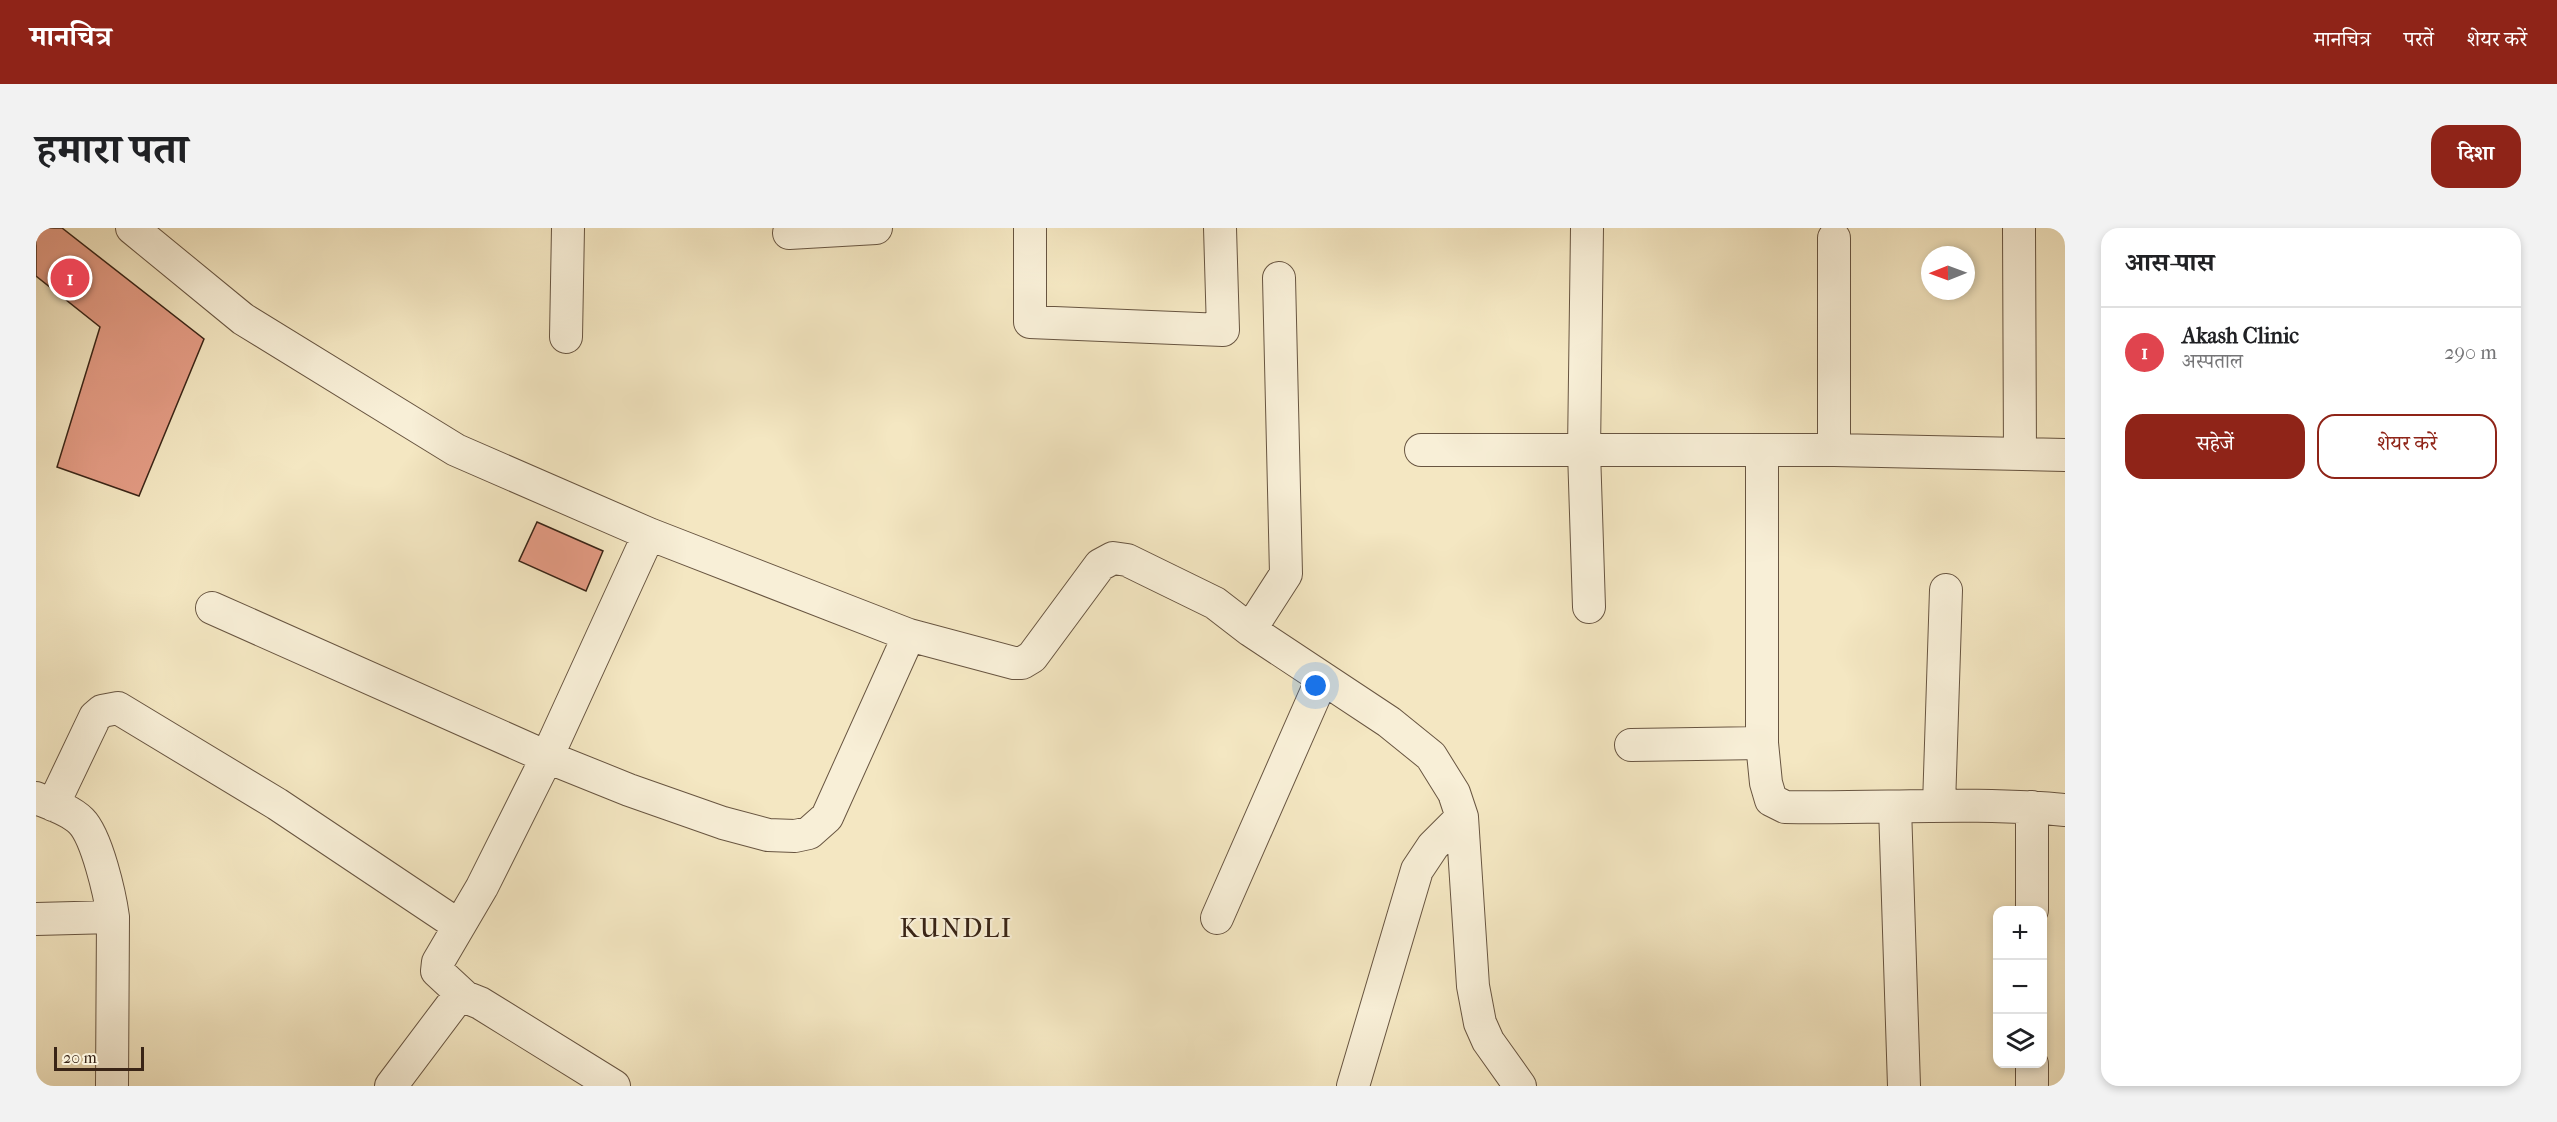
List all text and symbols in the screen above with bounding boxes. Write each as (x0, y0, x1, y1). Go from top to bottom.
text: मानचित्र (30, 20, 112, 53)
text: मानचित्र (2314, 27, 2371, 51)
text: परतें (2404, 27, 2434, 51)
text: शेयर करें (2467, 27, 2527, 51)
text: हमारा पता (36, 125, 188, 174)
button: दिशा (2431, 125, 2521, 188)
north arrow (1921, 246, 1975, 300)
text: आस-पास (2125, 247, 2214, 278)
pin: 1 (51, 256, 90, 300)
text: Akash Clinic (2182, 323, 2299, 349)
text: 1 (2141, 341, 2148, 364)
text: 290 m (2444, 341, 2497, 364)
text: अस्पताल (2182, 350, 2243, 373)
button: सहेजें (2125, 414, 2305, 479)
button: शेयर करें (2317, 414, 2497, 479)
your location (1301, 671, 1330, 700)
map controls (1993, 906, 2047, 1068)
button: + (1993, 906, 2047, 960)
district label: KUNDLI (900, 913, 1012, 944)
button: − (1993, 960, 2047, 1014)
button: layers (1993, 1014, 2047, 1068)
scale bar (54, 1044, 144, 1072)
text: 20 m (63, 1048, 97, 1067)

